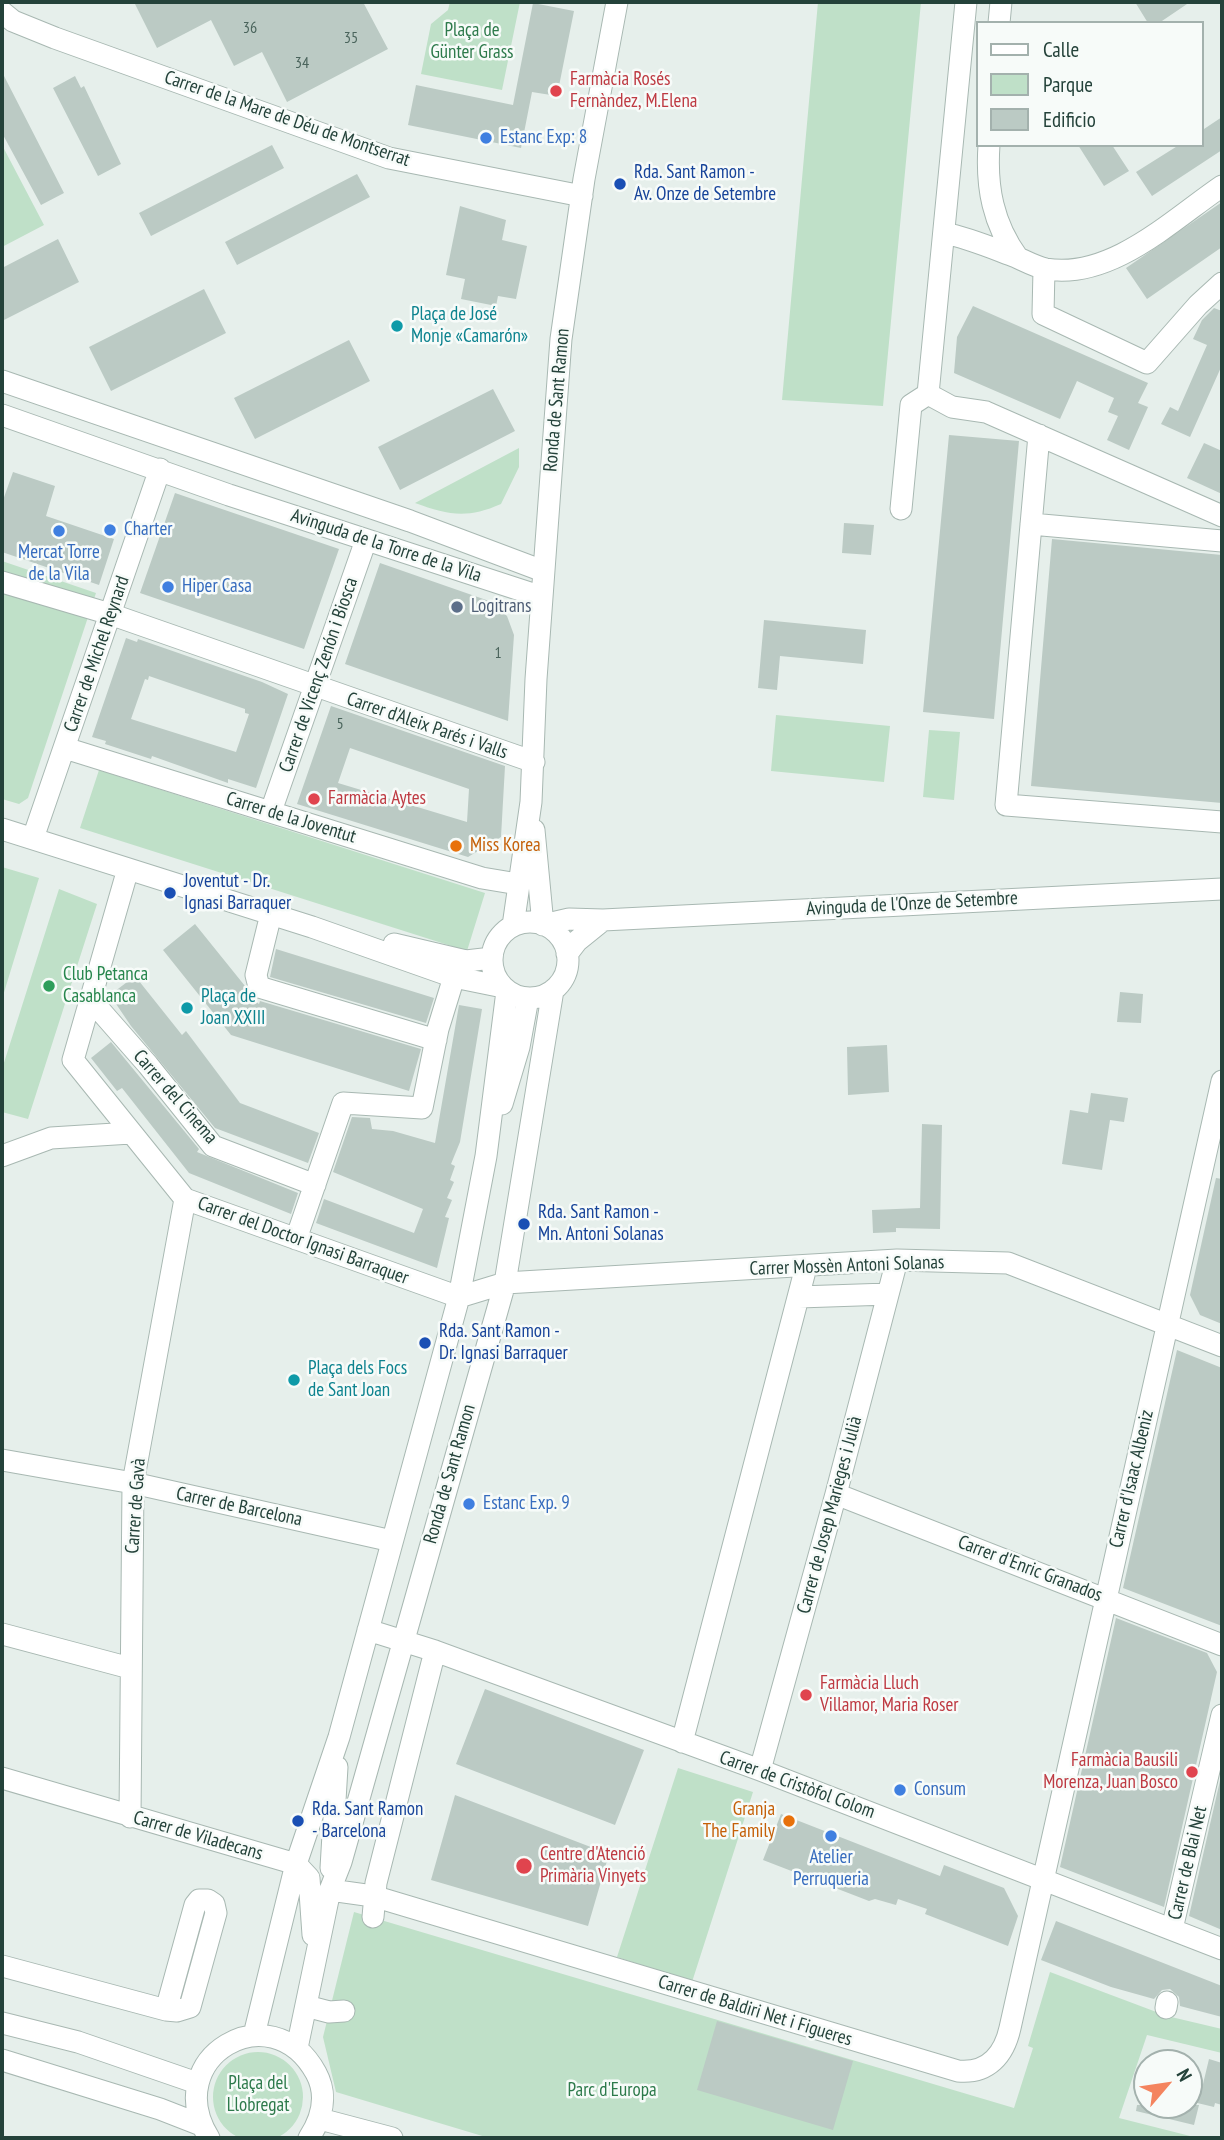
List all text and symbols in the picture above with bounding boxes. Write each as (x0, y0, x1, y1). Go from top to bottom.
house number: 36 (243, 18, 257, 38)
park label: Plaça de Günter Grass (430, 20, 514, 64)
legend (976, 21, 1203, 147)
house number: 35 (344, 28, 358, 48)
text: Calle (1043, 36, 1079, 63)
house number: 34 (295, 53, 309, 73)
street label: Carrer de la Mare de Déu de Montserrat (161, 66, 413, 172)
place label: Farmàcia Rosés Fernàndez, M.Elena (570, 69, 697, 113)
text: Parque (1043, 71, 1093, 98)
marker: Farmàcia Rosés Fernàndez, M.Elena (548, 83, 564, 99)
text: Edificio (1043, 106, 1096, 133)
place label: Estanc Exp: 8 (500, 127, 587, 149)
marker: Estanc Exp: 8 (478, 130, 494, 146)
place label: Rda. Sant Ramon - Av. Onze de Setembre (634, 162, 776, 206)
marker: Rda. Sant Ramon - Av. Onze de Setembre (612, 176, 628, 192)
place label: Plaça de José Monje «Camarón» (411, 304, 528, 348)
marker: Plaça de José Monje «Camarón» (389, 318, 405, 334)
street label: Ronda de Sant Ramon (539, 327, 575, 473)
street label: Avinguda de la Torre de la Vila (288, 504, 484, 588)
place label: Charter (124, 519, 172, 541)
marker: Charter (102, 522, 118, 538)
marker: Mercat Torre de la Vila (51, 523, 67, 539)
place label: Mercat Torre de la Vila (18, 542, 100, 586)
street label: Carrer de Michel Reynard (60, 573, 134, 735)
street label: Carrer de Vicenç Zenón i Biosca (275, 575, 363, 775)
place label: Hiper Casa (182, 576, 252, 598)
marker: Hiper Casa (160, 579, 176, 595)
place label: Logitrans (471, 596, 531, 618)
marker: Logitrans (449, 599, 465, 615)
house number: 1 (494, 643, 502, 663)
street label: Carrer d'Aleix Parés i Valls (343, 688, 511, 764)
house number: 5 (336, 714, 344, 734)
street label: Carrer de la Joventut (223, 787, 359, 849)
place label: Farmàcia Aytes (328, 788, 426, 810)
marker: Farmàcia Aytes (306, 791, 322, 807)
place label: Miss Korea (470, 835, 541, 857)
marker: Miss Korea (448, 838, 464, 854)
place label: Joventut - Dr. Ignasi Barraquer (184, 871, 291, 915)
marker: Joventut - Dr. Ignasi Barraquer (162, 885, 178, 901)
street label: Avinguda de l'Onze de Setembre (806, 887, 1018, 921)
place label: Club Petanca Casablanca (63, 964, 148, 1008)
marker: Club Petanca Casablanca (41, 978, 57, 994)
place label: Plaça de Joan XXIII (201, 986, 266, 1030)
marker: Plaça de Joan XXIII (179, 1000, 195, 1016)
street label: Carrer del Cinema (128, 1045, 222, 1149)
street label: Carrer del Doctor Ignasi Barraquer (194, 1192, 412, 1290)
place label: Rda. Sant Ramon - Mn. Antoni Solanas (538, 1202, 664, 1246)
marker: Rda. Sant Ramon - Mn. Antoni Solanas (516, 1216, 532, 1232)
street label: Carrer Mossèn Antoni Solanas (749, 1251, 945, 1281)
place label: Rda. Sant Ramon - Dr. Ignasi Barraquer (439, 1321, 568, 1365)
marker: Rda. Sant Ramon - Dr. Ignasi Barraquer (417, 1335, 433, 1351)
place label: Plaça dels Focs de Sant Joan (308, 1358, 407, 1402)
marker: Plaça dels Focs de Sant Joan (286, 1372, 302, 1388)
street label: Ronda de Sant Ramon (419, 1402, 481, 1546)
street label: Carrer d'Isaac Albeniz (1105, 1408, 1159, 1550)
street label: Carrer de Josep Marieges i Julià (793, 1414, 867, 1616)
street label: Carrer de Gavà (121, 1458, 151, 1554)
street label: Carrer de Barcelona (174, 1483, 304, 1531)
place label: Estanc Exp. 9 (483, 1493, 570, 1515)
marker: Estanc Exp. 9 (461, 1496, 477, 1512)
street label: Carrer d'Enric Granados (955, 1531, 1105, 1607)
place label: Farmàcia Lluch Villamor, Maria Roser (820, 1673, 958, 1717)
marker: Farmàcia Lluch Villamor, Maria Roser (798, 1687, 814, 1703)
street label: Carrer de Cristòfol Colom (716, 1746, 878, 1824)
place label: Farmàcia Bausili Morenza, Juan Bosco (1043, 1750, 1178, 1794)
marker: Farmàcia Bausili Morenza, Juan Bosco (1184, 1764, 1200, 1780)
place label: Consum (914, 1779, 966, 1801)
marker: Consum (892, 1782, 908, 1798)
place label: Rda. Sant Ramon - Barcelona (312, 1799, 423, 1843)
place label: Granja The Family (703, 1799, 775, 1843)
street label: Carrer de Blai Net (1164, 1804, 1212, 1922)
street label: Carrer de Viladecans (131, 1807, 265, 1865)
marker: Rda. Sant Ramon - Barcelona (290, 1813, 306, 1829)
marker: Granja The Family (781, 1813, 797, 1829)
marker: Atelier Perruqueria (823, 1828, 839, 1844)
place label: Centre d'Atenció Primària Vinyets (540, 1844, 646, 1888)
place label: Atelier Perruqueria (793, 1847, 869, 1891)
marker: Centre d'Atenció Primària Vinyets (514, 1856, 534, 1876)
street label: Carrer de Baldiri Net i Figueres (655, 1971, 855, 2051)
north arrow (1133, 2049, 1203, 2119)
text: N (1172, 2064, 1198, 2085)
park label: Plaça del Llobregat (227, 2073, 289, 2117)
park label: Parc d'Europa (568, 2080, 656, 2102)

